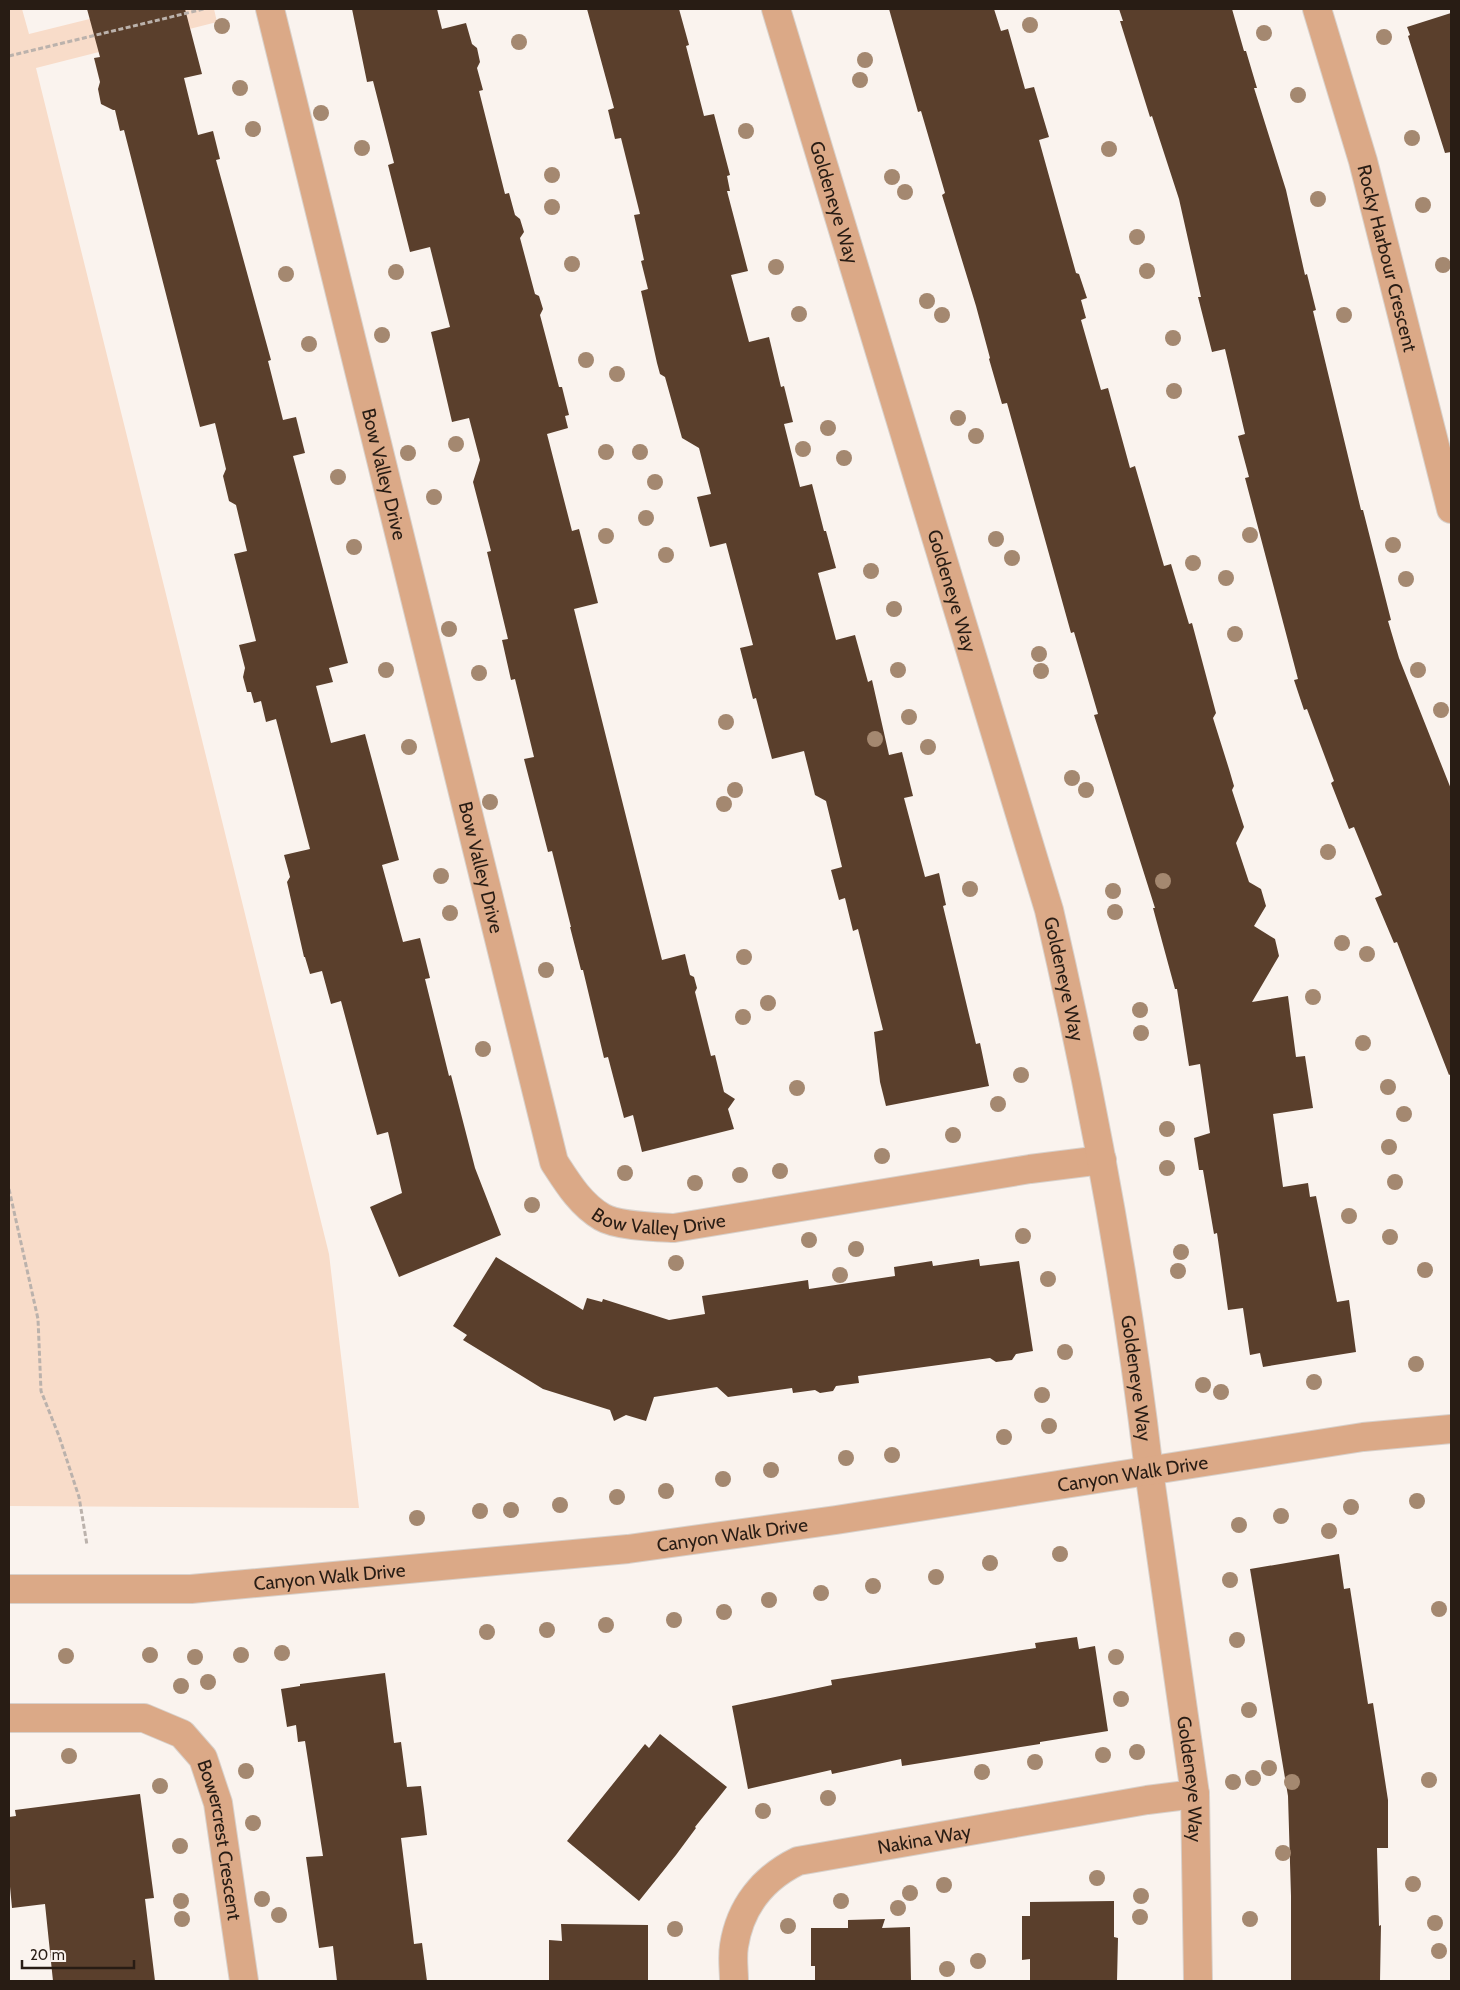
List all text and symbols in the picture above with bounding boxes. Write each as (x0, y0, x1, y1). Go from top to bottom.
street label: Goldeneye Way (805, 138, 864, 267)
street label: Rocky Harbour Crescent (1352, 162, 1422, 355)
street label: Bow Valley Drive (357, 406, 411, 543)
street label: Goldeneye Way (922, 527, 981, 656)
street label: Bow Valley Drive (454, 799, 508, 936)
street label: Goldeneye Way (1039, 914, 1089, 1044)
street label: Bow Valley Drive (587, 1203, 727, 1241)
street label: Goldeneye Way (1116, 1314, 1156, 1443)
street label: Canyon Walk Drive (1056, 1451, 1210, 1497)
street label: Canyon Walk Drive (655, 1513, 809, 1557)
street label: Canyon Walk Drive (253, 1558, 407, 1595)
street label: Goldeneye Way (1172, 1714, 1207, 1843)
street label: Bowercrest Crescent (192, 1756, 246, 1922)
street label: Nakina Way (876, 1820, 973, 1859)
scale bar (22, 1938, 135, 1970)
text: 20 m (30, 1946, 65, 1964)

